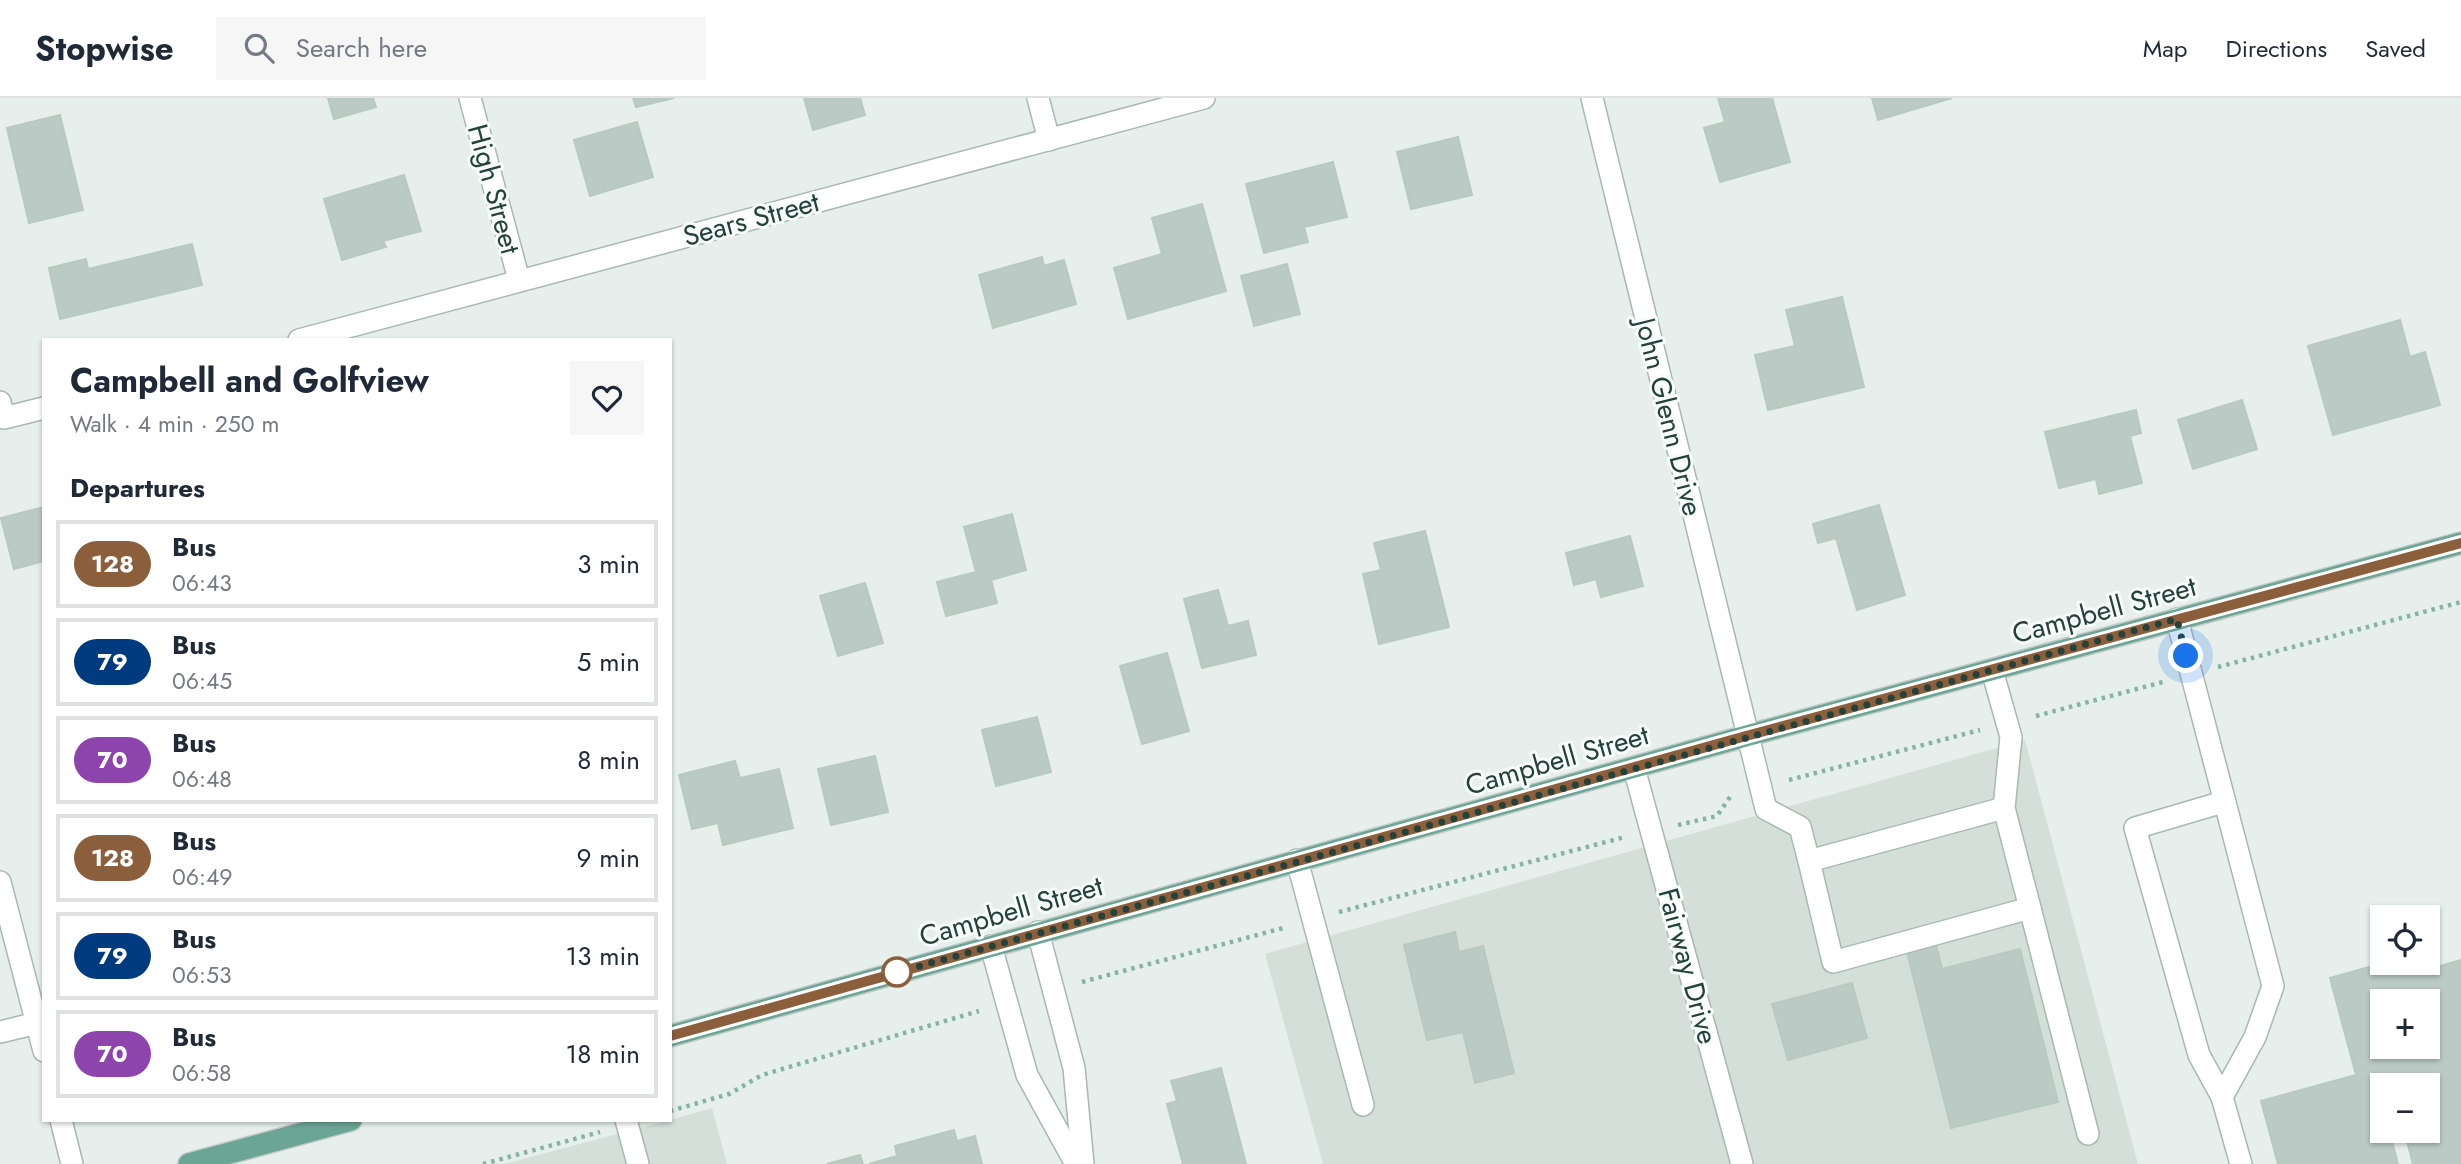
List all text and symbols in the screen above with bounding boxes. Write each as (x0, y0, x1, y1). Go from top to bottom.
search box (216, 17, 706, 80)
text: Stopwise (35, 25, 174, 72)
icon: search (240, 29, 278, 67)
text: Search here (296, 29, 427, 67)
text: Map (2143, 31, 2188, 66)
text: Directions (2226, 31, 2327, 66)
text: Saved (2365, 31, 2426, 66)
street label: High Street (457, 119, 531, 259)
street label: Sears Street (678, 181, 824, 257)
street label: John Glenn Drive (1624, 310, 1713, 520)
text: Campbell and Golfview (70, 357, 429, 404)
button: heart (570, 361, 644, 435)
text: Walk · 4 min · 250 m (70, 407, 279, 441)
text: Departures (70, 469, 205, 507)
text: Bus (172, 528, 216, 566)
text: 3 min (577, 545, 640, 583)
text: 128 (91, 546, 134, 581)
text: 06:43 (172, 566, 232, 600)
street label: Campbell Street (2007, 566, 2201, 654)
text: Bus (172, 626, 216, 664)
your location (2168, 638, 2203, 673)
text: 5 min (577, 643, 640, 681)
text: 79 (97, 644, 128, 679)
text: 06:45 (172, 664, 232, 698)
street label: Campbell Street (1461, 714, 1654, 806)
text: Bus (172, 724, 216, 762)
text: 8 min (577, 741, 640, 779)
text: 70 (97, 742, 128, 777)
text: 06:48 (172, 762, 232, 796)
text: Bus (172, 822, 216, 860)
text: 9 min (577, 839, 640, 877)
text: 128 (91, 840, 134, 875)
text: 06:49 (172, 860, 233, 894)
street label: Campbell Street (915, 865, 1108, 957)
street label: Fairway Drive (1648, 884, 1728, 1048)
map controls (2370, 905, 2440, 1143)
button: locate (2370, 905, 2440, 975)
text: Bus (172, 920, 216, 958)
text: 13 min (566, 937, 640, 975)
text: 79 (97, 938, 128, 973)
unlabelled marker (882, 957, 912, 987)
text: 06:53 (172, 958, 231, 992)
button: + (2370, 989, 2440, 1059)
text: Bus (172, 1018, 216, 1056)
text: 18 min (566, 1035, 640, 1073)
text: 70 (97, 1036, 128, 1071)
text: 06:58 (172, 1056, 231, 1090)
button: − (2370, 1073, 2440, 1143)

